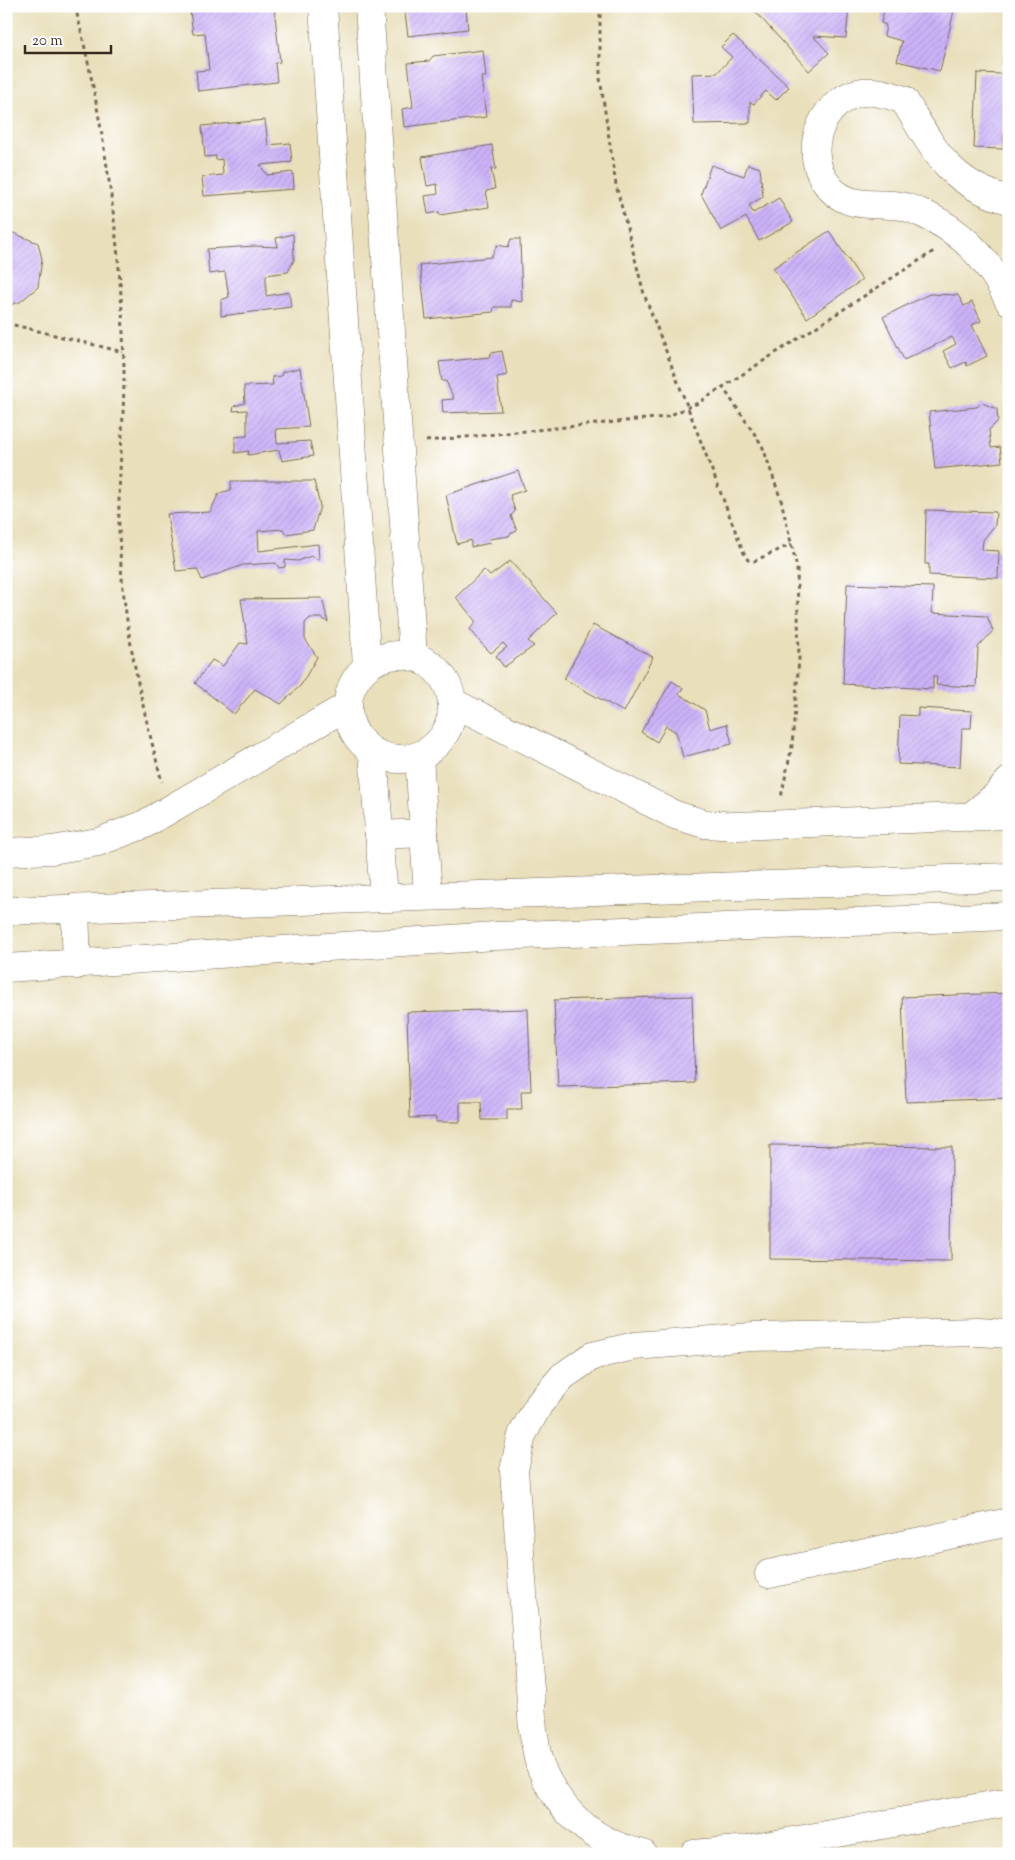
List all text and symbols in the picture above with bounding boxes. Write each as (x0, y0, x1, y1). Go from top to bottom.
scale bar (25, 22, 111, 54)
text: 20 m (32, 31, 63, 52)

